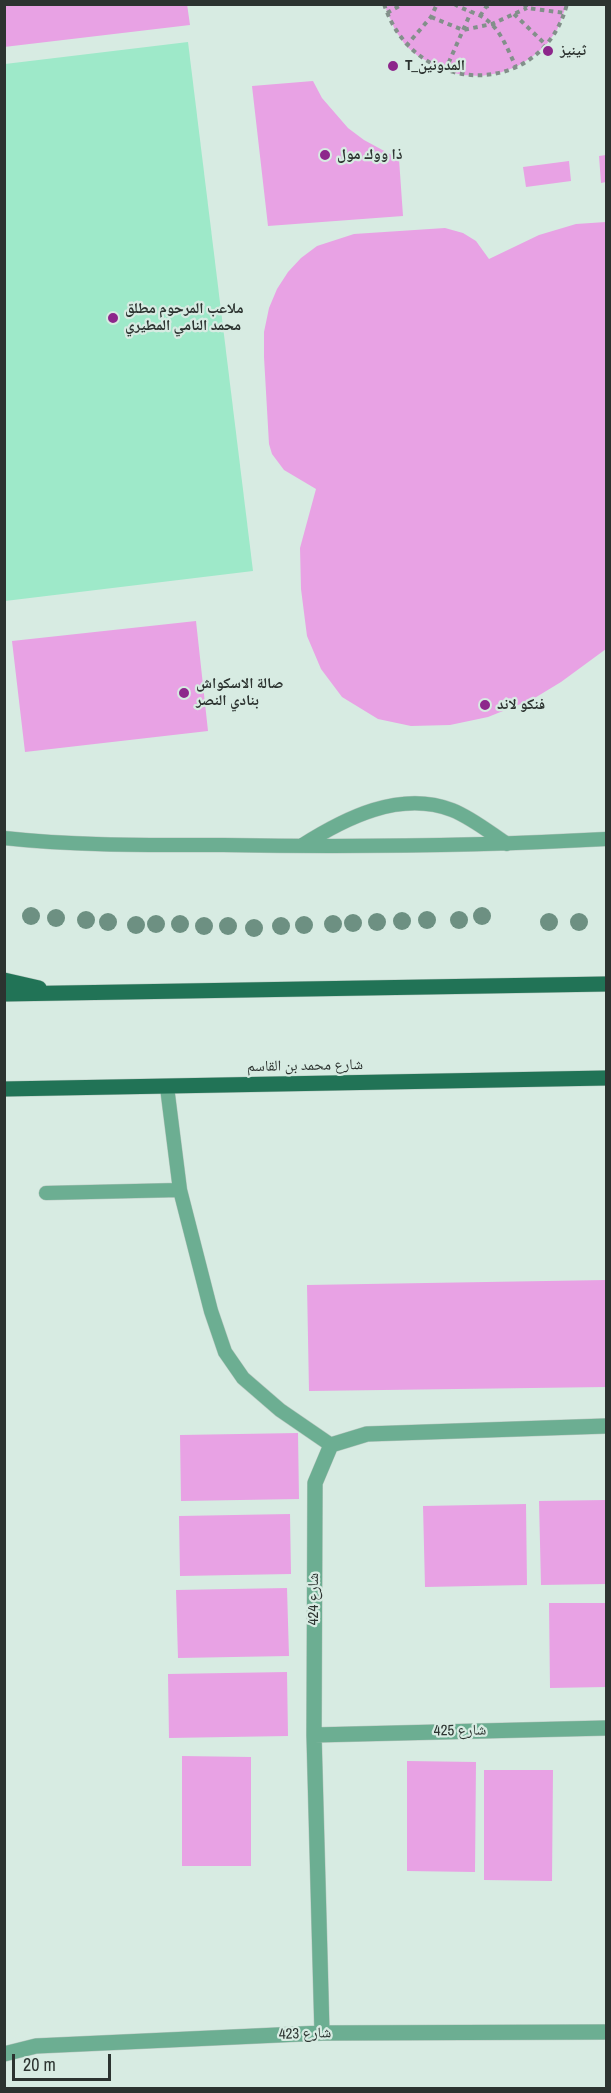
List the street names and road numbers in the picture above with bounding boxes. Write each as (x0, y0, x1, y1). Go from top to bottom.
street label: شارع محمد بن القاسم (247, 1056, 363, 1076)
street label: شارع 424 (305, 1573, 323, 1625)
street label: شارع 425 (434, 1722, 486, 1740)
street label: شارع 423 (278, 2024, 332, 2044)

